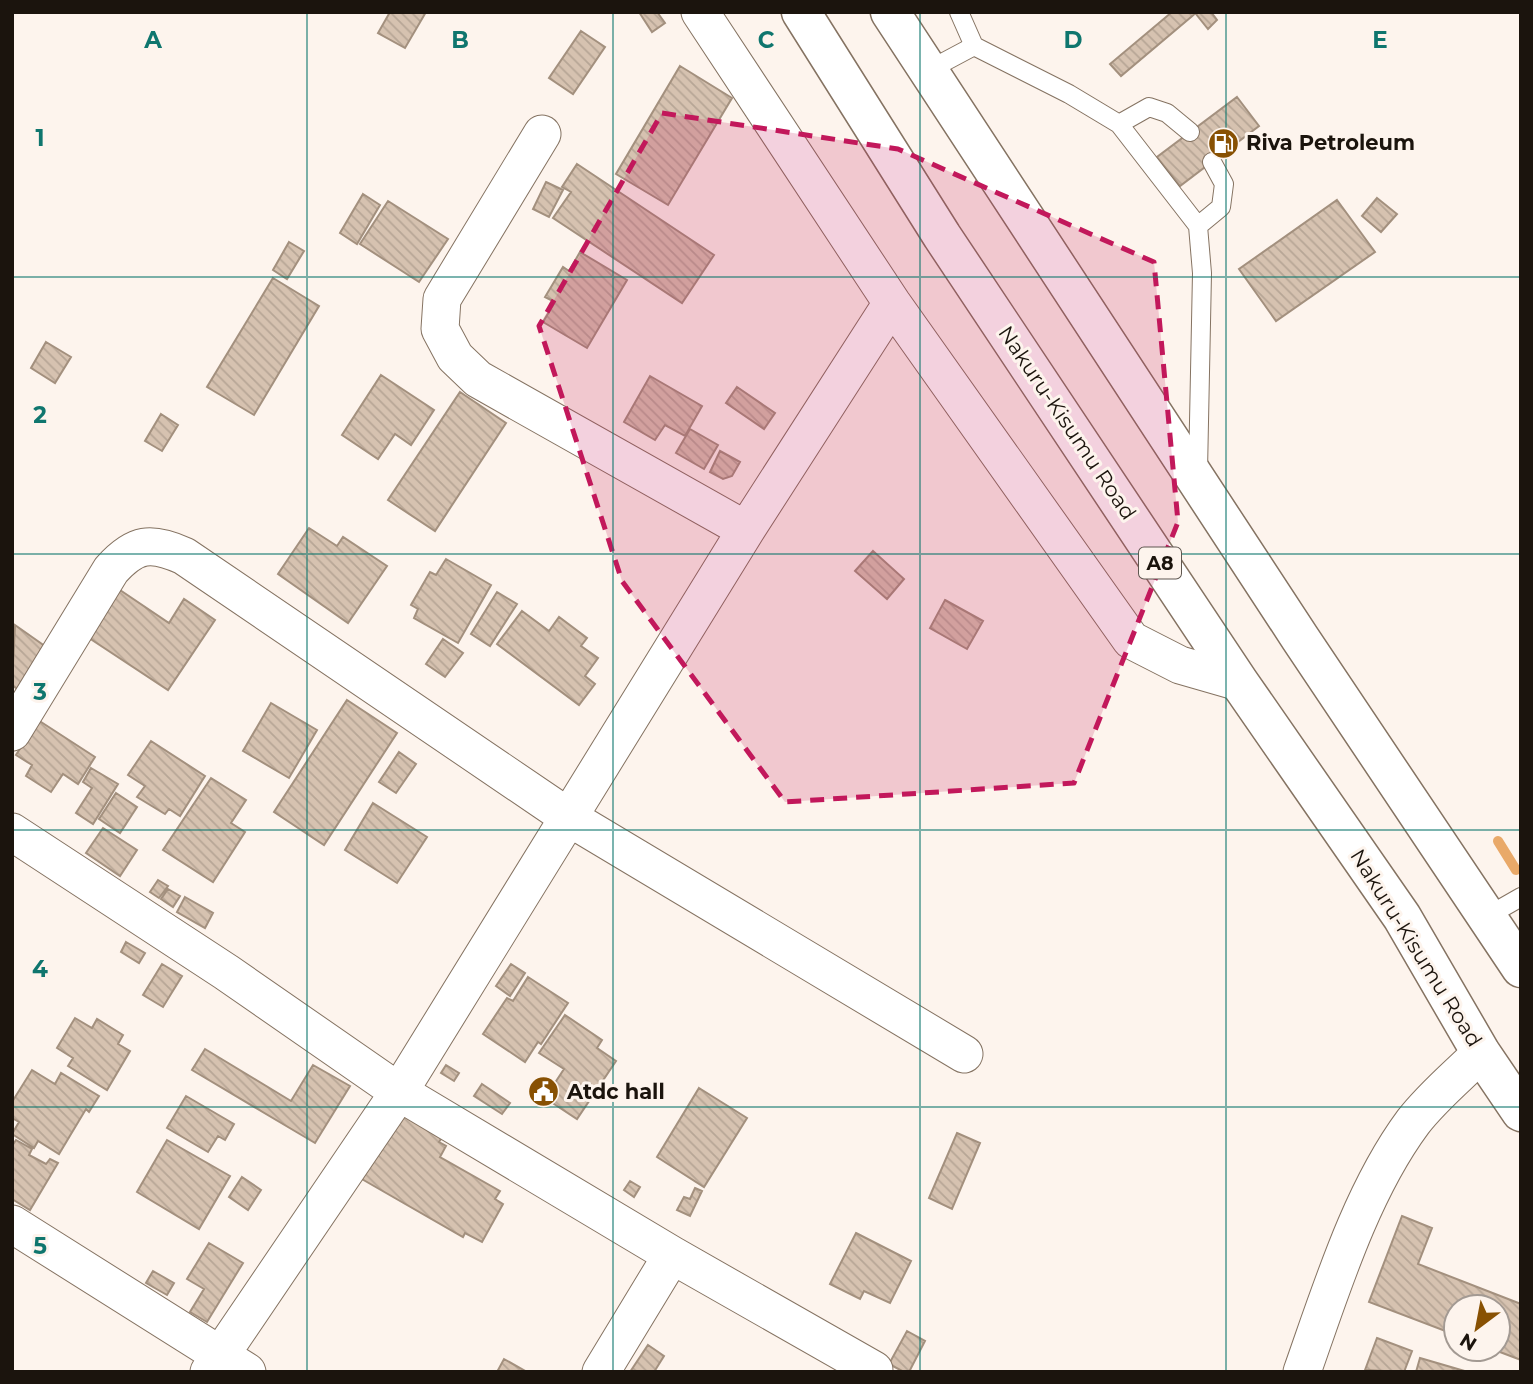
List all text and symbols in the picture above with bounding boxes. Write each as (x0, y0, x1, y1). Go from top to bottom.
text: A (143, 26, 162, 54)
text: B (451, 26, 469, 54)
text: C (758, 26, 775, 54)
text: D (1064, 26, 1083, 54)
text: E (1372, 26, 1388, 54)
text: 1 (35, 124, 45, 152)
fuel station icon: Riva Petroleum (1206, 126, 1240, 160)
place label: Riva Petroleum (1246, 130, 1415, 155)
street label: Nakuru-Kisumu Road (993, 321, 1142, 524)
text: 2 (33, 401, 47, 429)
road number: A8 (1139, 548, 1181, 578)
text: 3 (32, 678, 47, 706)
street label: Nakuru-Kisumu Road (1345, 844, 1487, 1051)
text: 4 (32, 955, 48, 983)
public building icon: Atdc hall (527, 1075, 561, 1109)
place label: Atdc hall (566, 1079, 665, 1104)
text: 5 (33, 1232, 47, 1260)
north arrow (1442, 1293, 1512, 1363)
text: N (1456, 1328, 1481, 1356)

